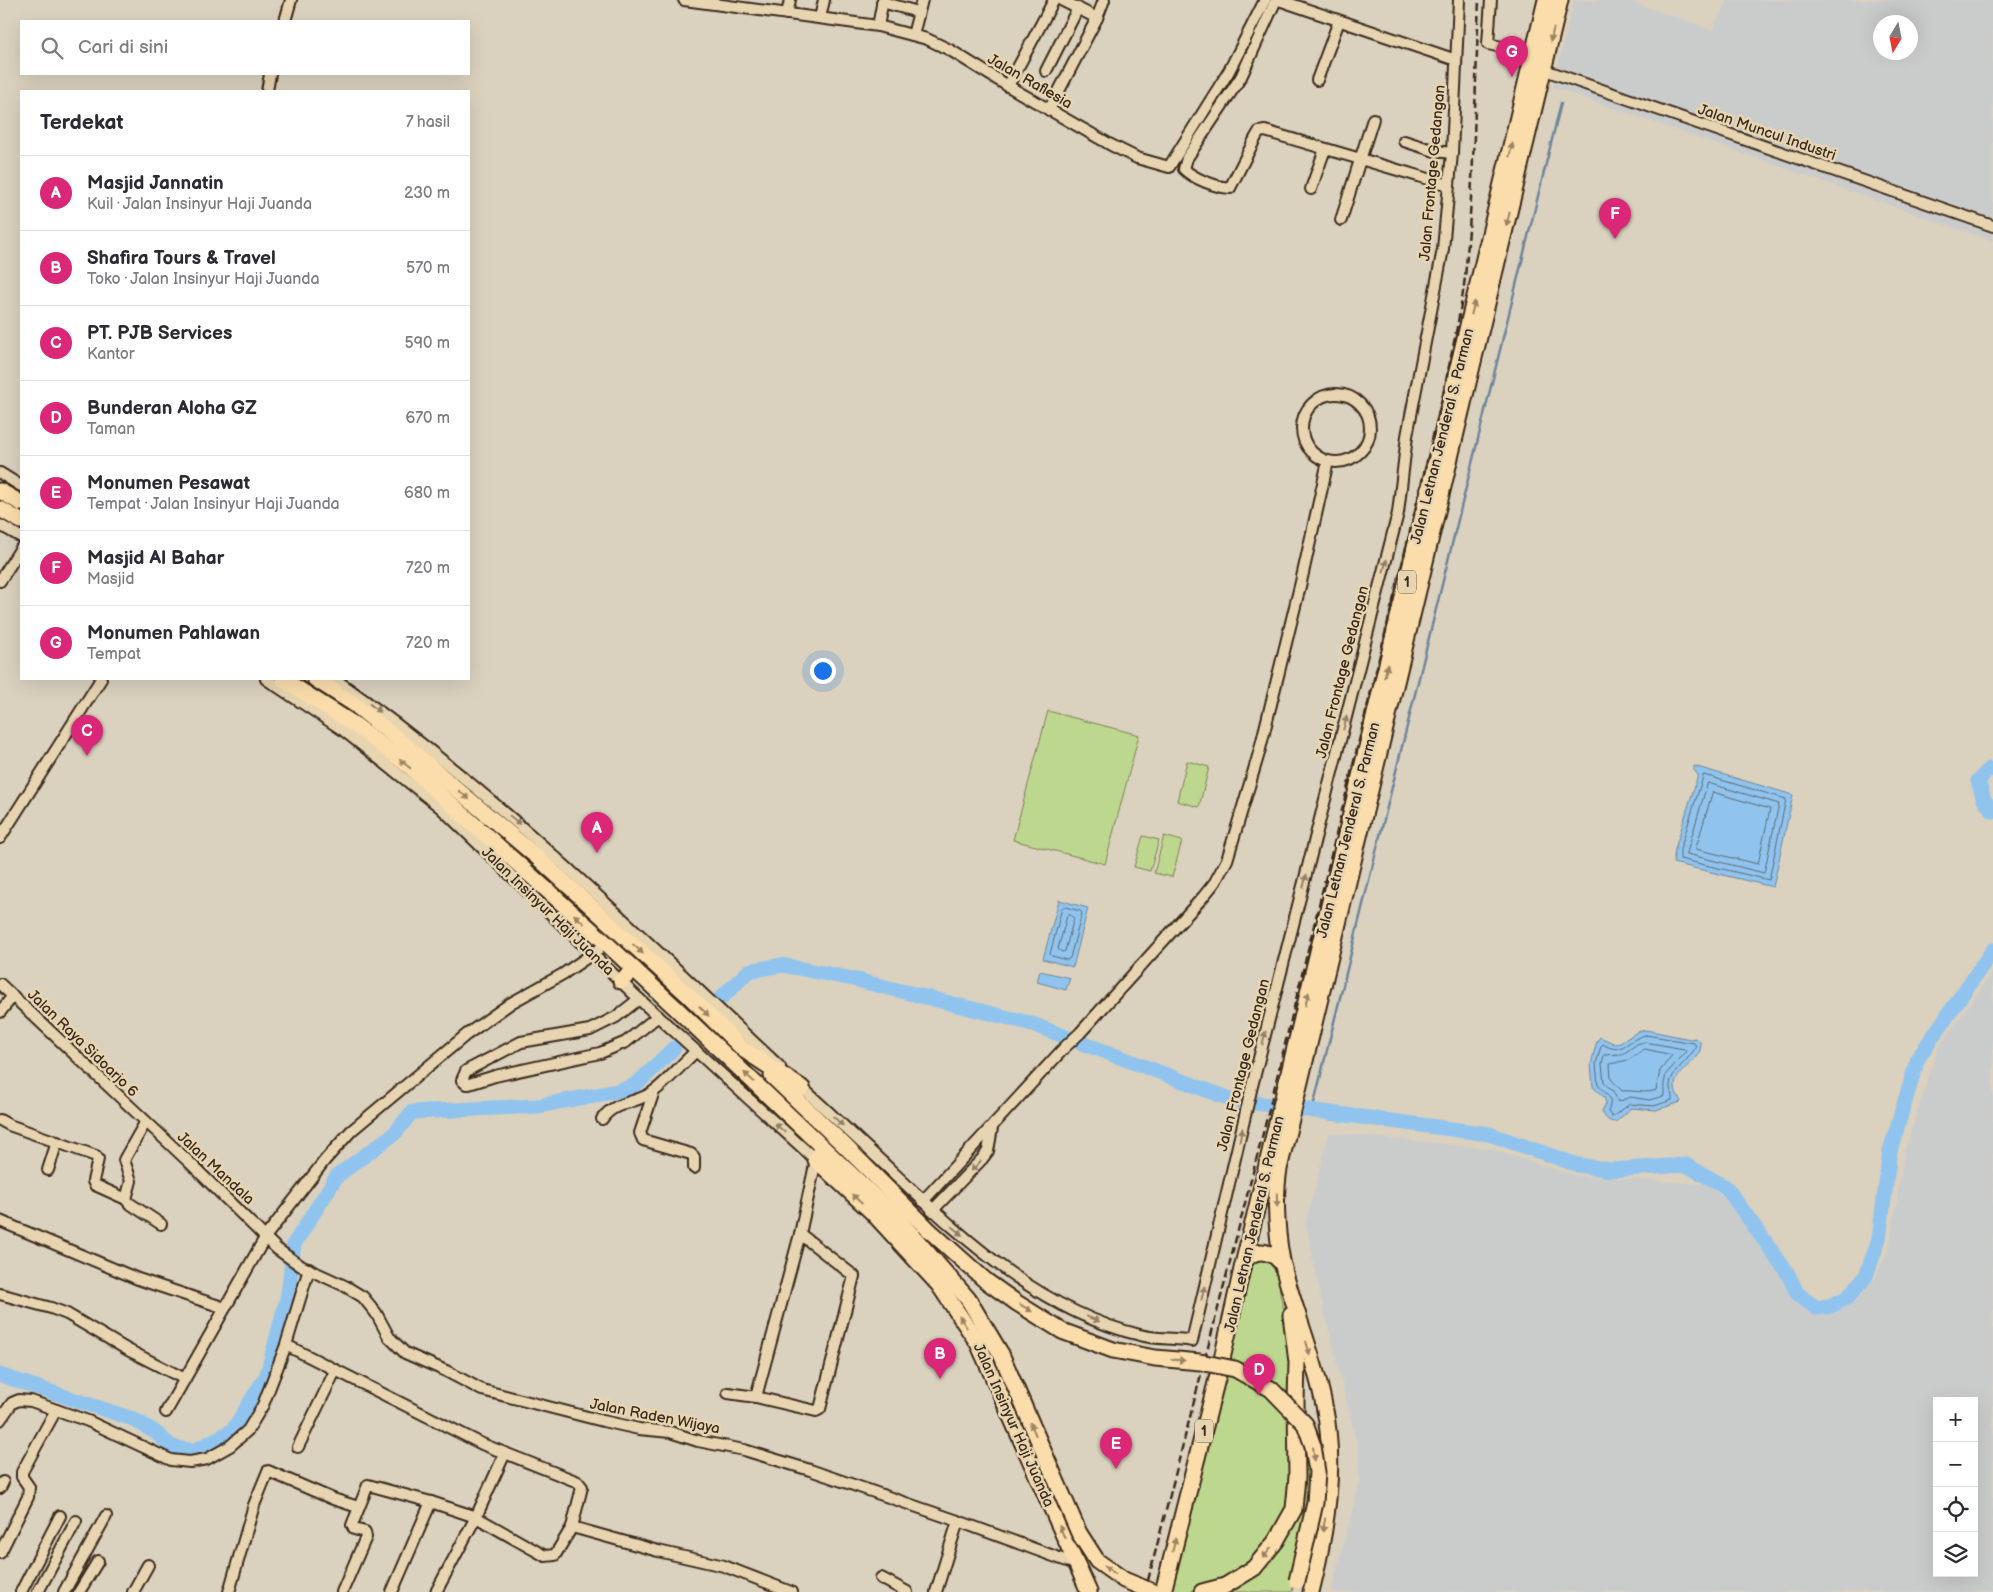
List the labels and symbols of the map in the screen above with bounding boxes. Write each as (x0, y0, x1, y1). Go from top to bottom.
north arrow (1873, 15, 1918, 60)
one-way arrow (1548, 27, 1556, 42)
pin: G (1496, 36, 1528, 77)
street label: Jalan Raflesia (984, 50, 1076, 113)
street label: Jalan Frontage Gedangan (1415, 84, 1450, 262)
street label: Jalan Muncul Industri (1695, 100, 1838, 165)
one-way arrow (1507, 143, 1515, 158)
pin: F (1599, 198, 1631, 239)
one-way arrow (1504, 211, 1512, 226)
one-way arrow (1469, 301, 1477, 316)
street label: Jalan Letnan Jenderal S. Parman (1406, 326, 1479, 546)
one-way arrow (1381, 558, 1389, 574)
road number: 1 (1398, 570, 1416, 594)
street label: Jalan Frontage Gedangan (1312, 584, 1373, 760)
your location (810, 658, 836, 684)
one-way arrow (1382, 663, 1390, 678)
one-way arrow (368, 702, 381, 713)
pin: C (71, 715, 103, 756)
one-way arrow (1341, 716, 1349, 731)
street label: Jalan Letnan Jenderal S. Parman (1312, 720, 1385, 940)
one-way arrow (399, 758, 412, 769)
one-way arrow (457, 789, 470, 800)
pin: A (581, 812, 613, 853)
one-way arrow (508, 815, 521, 826)
street label: Jalan Insinyur Haji Juanda (477, 843, 618, 980)
one-way arrow (1301, 873, 1309, 888)
one-way arrow (572, 913, 585, 924)
one-way arrow (631, 943, 643, 955)
street label: Jalan Frontage Gedangan (1213, 977, 1274, 1153)
street label: Jalan Raya Sidoarjo 6 (23, 985, 142, 1101)
one-way arrow (1303, 991, 1311, 1006)
one-way arrow (698, 1005, 710, 1017)
one-way arrow (1261, 1031, 1269, 1046)
one-way arrow (743, 1071, 755, 1083)
street label: Jalan Letnan Jenderal S. Parman (1220, 1114, 1289, 1334)
one-way arrow (831, 1115, 843, 1127)
one-way arrow (775, 1122, 787, 1134)
street label: Jalan Mandala (173, 1128, 258, 1209)
one-way arrow (1237, 1128, 1245, 1143)
one-way arrow (970, 1159, 982, 1171)
one-way arrow (1274, 1192, 1282, 1208)
one-way arrow (852, 1193, 864, 1205)
one-way arrow (951, 1225, 963, 1237)
one-way arrow (1199, 1286, 1207, 1301)
one-way arrow (1019, 1304, 1032, 1313)
one-way arrow (958, 1315, 968, 1328)
one-way arrow (1086, 1315, 1101, 1323)
pin: B (924, 1338, 956, 1379)
street label: Jalan Insinyur Haji Juanda (969, 1340, 1058, 1510)
one-way arrow (1305, 1341, 1313, 1356)
pin: D (1243, 1354, 1275, 1395)
one-way arrow (1170, 1356, 1186, 1364)
street label: Jalan Raden Wijaya (588, 1395, 722, 1438)
road number: 1 (1195, 1420, 1213, 1442)
one-way arrow (1028, 1422, 1036, 1436)
pin: E (1100, 1428, 1132, 1469)
one-way arrow (1310, 1447, 1318, 1463)
one-way arrow (1320, 1517, 1328, 1533)
one-way arrow (1058, 1525, 1066, 1539)
one-way arrow (1171, 1537, 1179, 1552)
one-way arrow (1261, 1546, 1272, 1559)
one-way arrow (1103, 1565, 1116, 1575)

